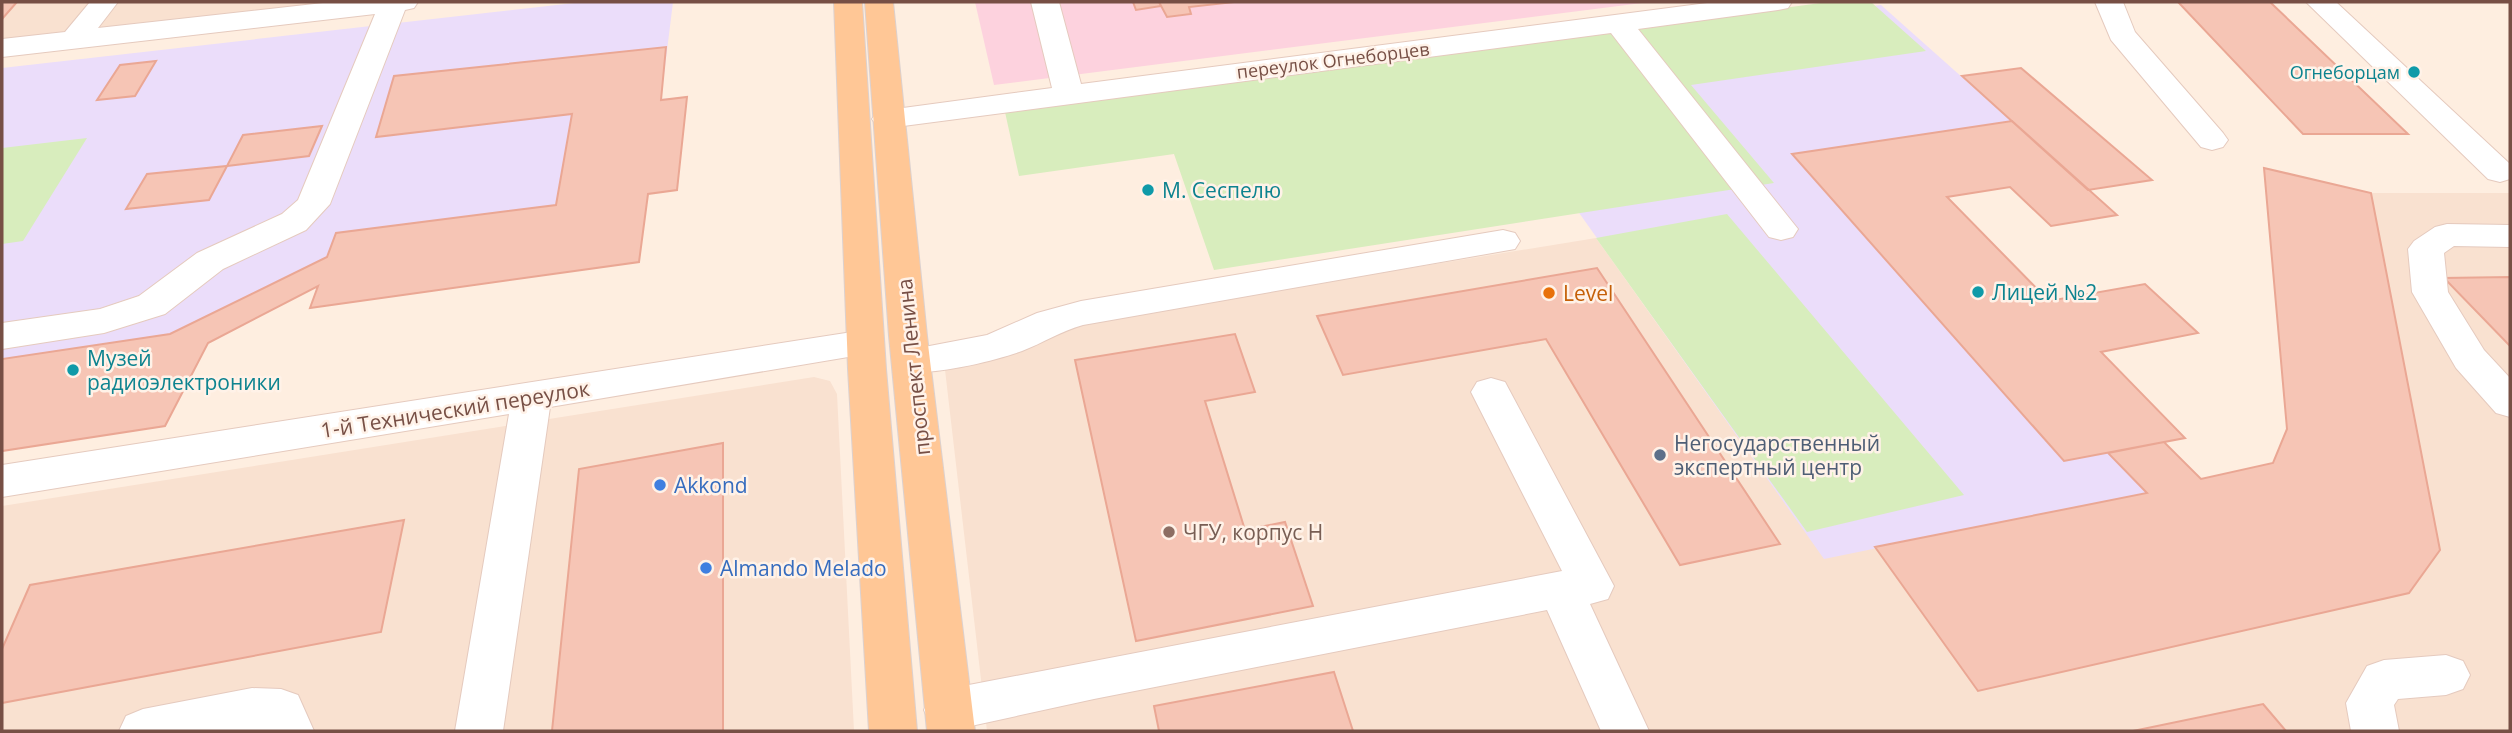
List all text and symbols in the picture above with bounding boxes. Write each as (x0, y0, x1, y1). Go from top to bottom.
street label: переулок Огнеборцев (1235, 36, 1431, 84)
place label: Огнеборцам (2290, 60, 2400, 84)
marker: Огнеборцам (2406, 64, 2422, 80)
place label: М. Сеспелю (1162, 176, 1281, 204)
marker: М. Сеспелю (1140, 182, 1156, 198)
street label: проспект Ленина (890, 277, 936, 457)
place label: Лицей №2 (1992, 278, 2097, 306)
place label: Level (1563, 279, 1613, 307)
marker: Лицей №2 (1970, 284, 1986, 300)
marker: Level (1541, 285, 1557, 301)
place label: Музей радиоэлектроники (87, 344, 281, 396)
marker: Музей радиоэлектроники (65, 362, 81, 378)
street label: 1-й Технический переулок (319, 374, 591, 444)
place label: Негосударственный экспертный центр (1674, 429, 1880, 481)
marker: Негосударственный экспертный центр (1652, 447, 1668, 463)
place label: Akkond (674, 471, 748, 499)
marker: Akkond (652, 477, 668, 493)
place label: ЧГУ, корпус Н (1183, 518, 1323, 546)
marker: ЧГУ, корпус Н (1161, 524, 1177, 540)
place label: Almando Melado (720, 554, 887, 582)
marker: Almando Melado (698, 560, 714, 576)

